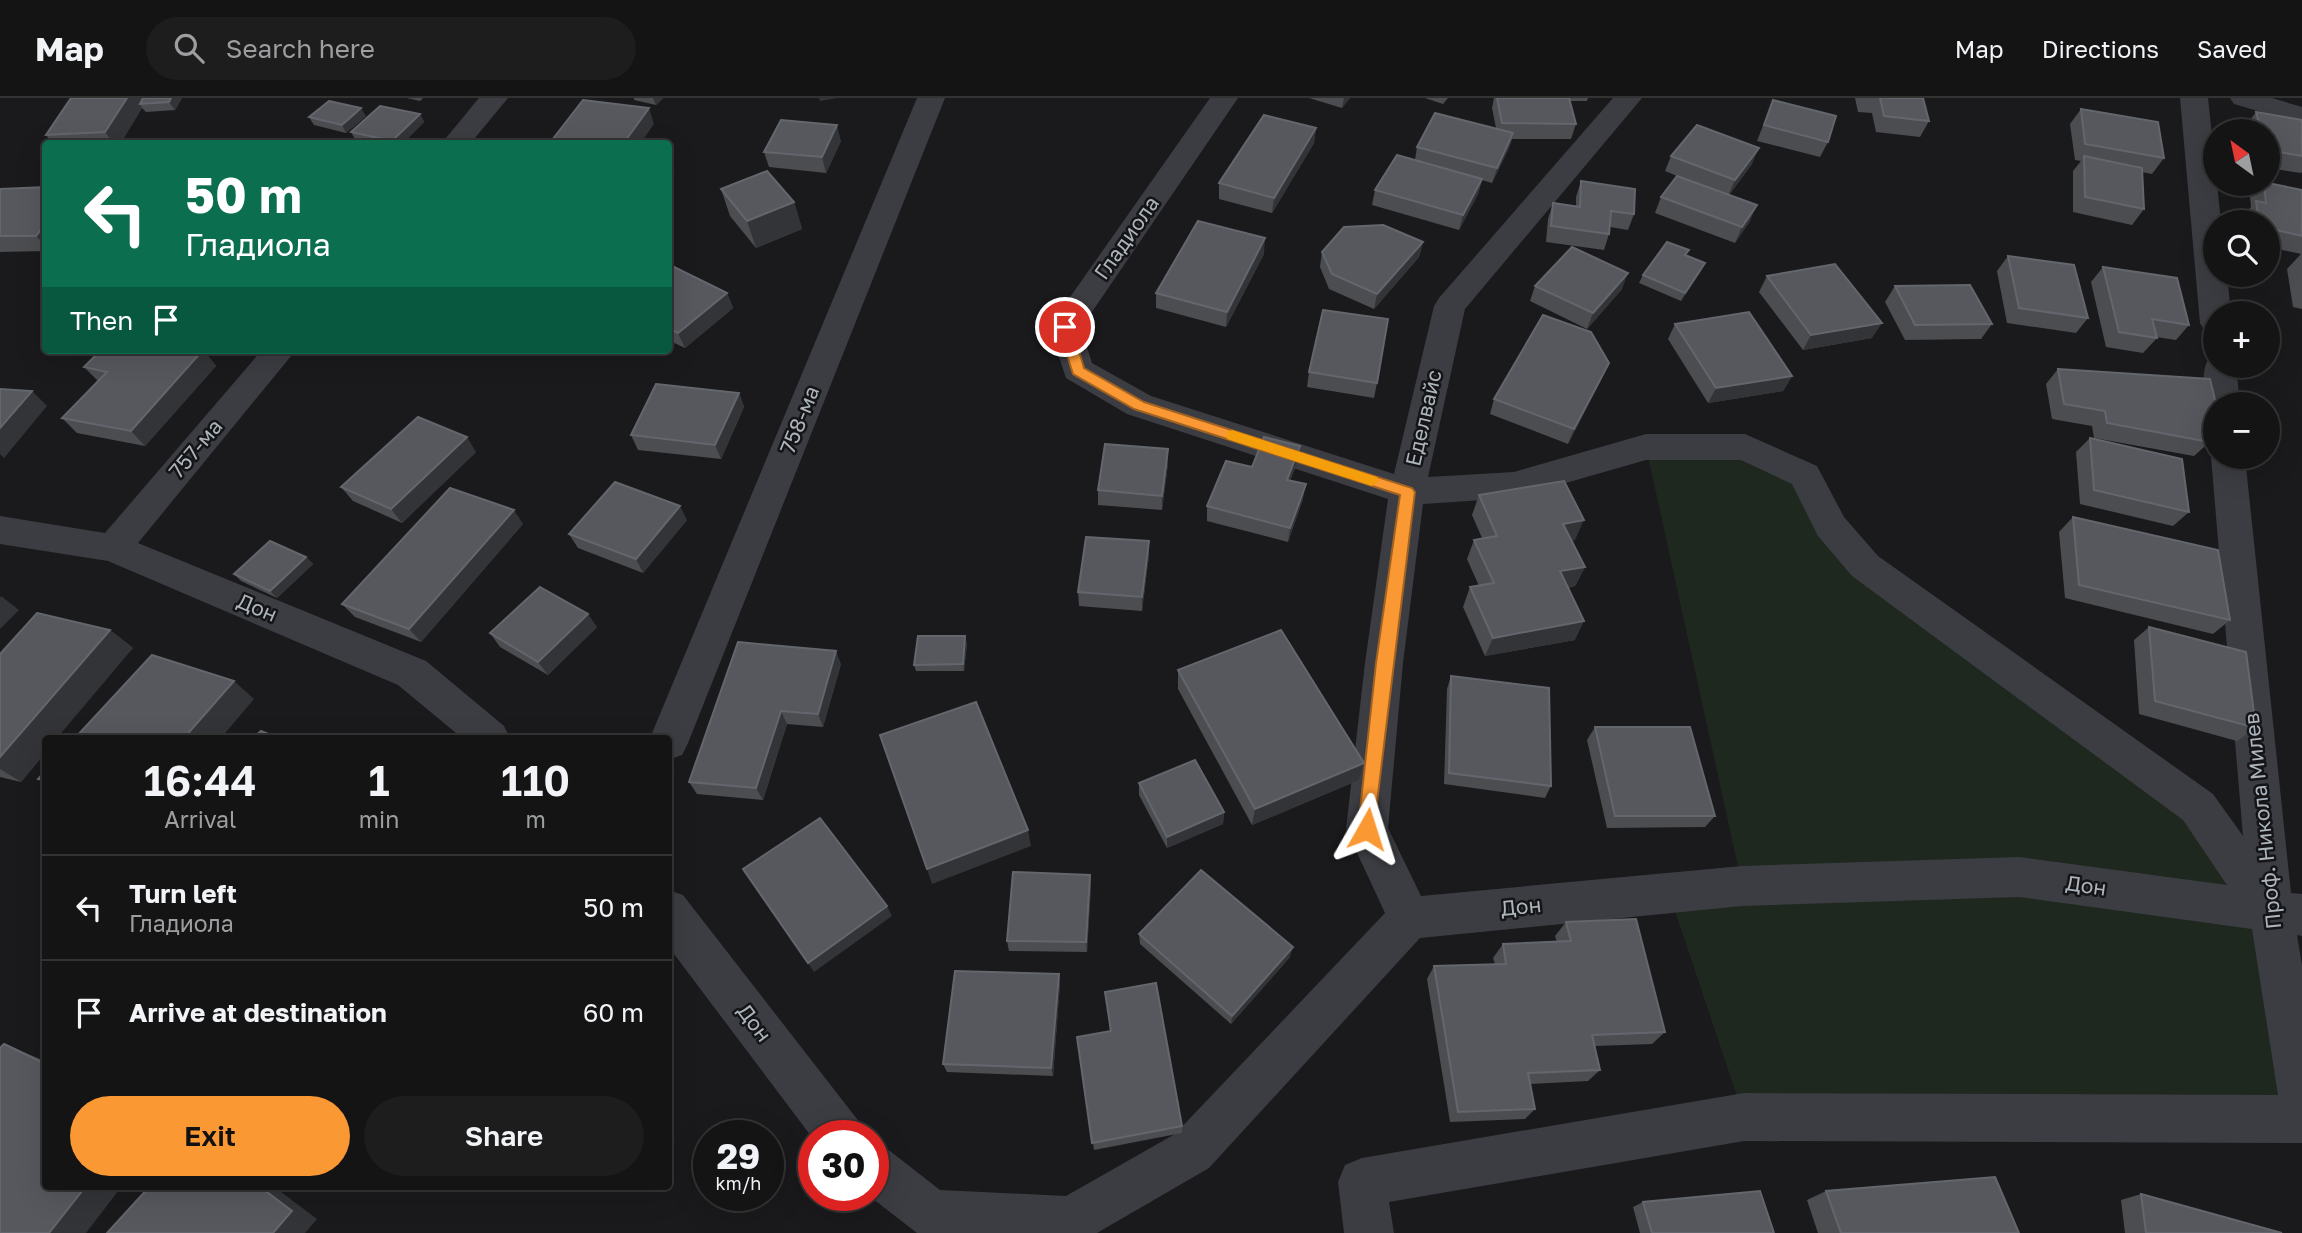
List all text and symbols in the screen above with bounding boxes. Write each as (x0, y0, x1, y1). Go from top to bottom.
search box (146, 17, 636, 80)
text: Map (35, 29, 104, 68)
icon: search (170, 29, 208, 67)
text: Search here (226, 33, 375, 64)
text: Map (1955, 34, 2004, 63)
text: Directions (2042, 34, 2159, 63)
text: Saved (2197, 34, 2267, 63)
north arrow (2203, 119, 2280, 196)
map controls (2203, 119, 2280, 469)
text: 50 m (185, 165, 302, 224)
icon: left (70, 168, 161, 259)
street label: Гладиола (1088, 191, 1164, 284)
button: search (2203, 210, 2280, 287)
text: Гладиола (185, 225, 331, 263)
pin (1035, 297, 1095, 357)
icon: arrive (147, 301, 185, 339)
button: + (2203, 301, 2280, 378)
text: Then (70, 305, 133, 336)
icon: arrive (1046, 308, 1084, 346)
street label: Еделвайс (1399, 367, 1447, 468)
street label: 758-ма (774, 382, 824, 457)
button: − (2203, 392, 2280, 469)
street label: 757-ма (163, 413, 227, 483)
street label: Дон (234, 587, 281, 627)
street label: Проф. Никола Милев (2238, 712, 2286, 931)
text: 16:44 (144, 755, 257, 805)
text: 1 (368, 755, 390, 805)
text: 110 (501, 755, 570, 805)
position arrow (1330, 792, 1404, 866)
text: Arrival (164, 805, 236, 833)
text: min (359, 805, 399, 833)
text: m (525, 805, 546, 833)
street label: Дон (2064, 869, 2108, 901)
text: Turn left (129, 878, 237, 909)
icon: left (70, 889, 108, 927)
street label: Дон (1499, 891, 1542, 921)
text: 50 m (583, 892, 644, 923)
text: Гладиола (129, 909, 234, 937)
icon: arrive (70, 994, 108, 1032)
text: Arrive at destination (129, 997, 387, 1028)
text: 60 m (583, 997, 644, 1028)
street label: Дон (732, 998, 777, 1046)
button: Exit (70, 1096, 350, 1176)
button: Share (364, 1096, 644, 1176)
speed limit sign: 30 (798, 1120, 889, 1211)
text: 29 (717, 1135, 760, 1177)
text: km/h (716, 1172, 761, 1194)

